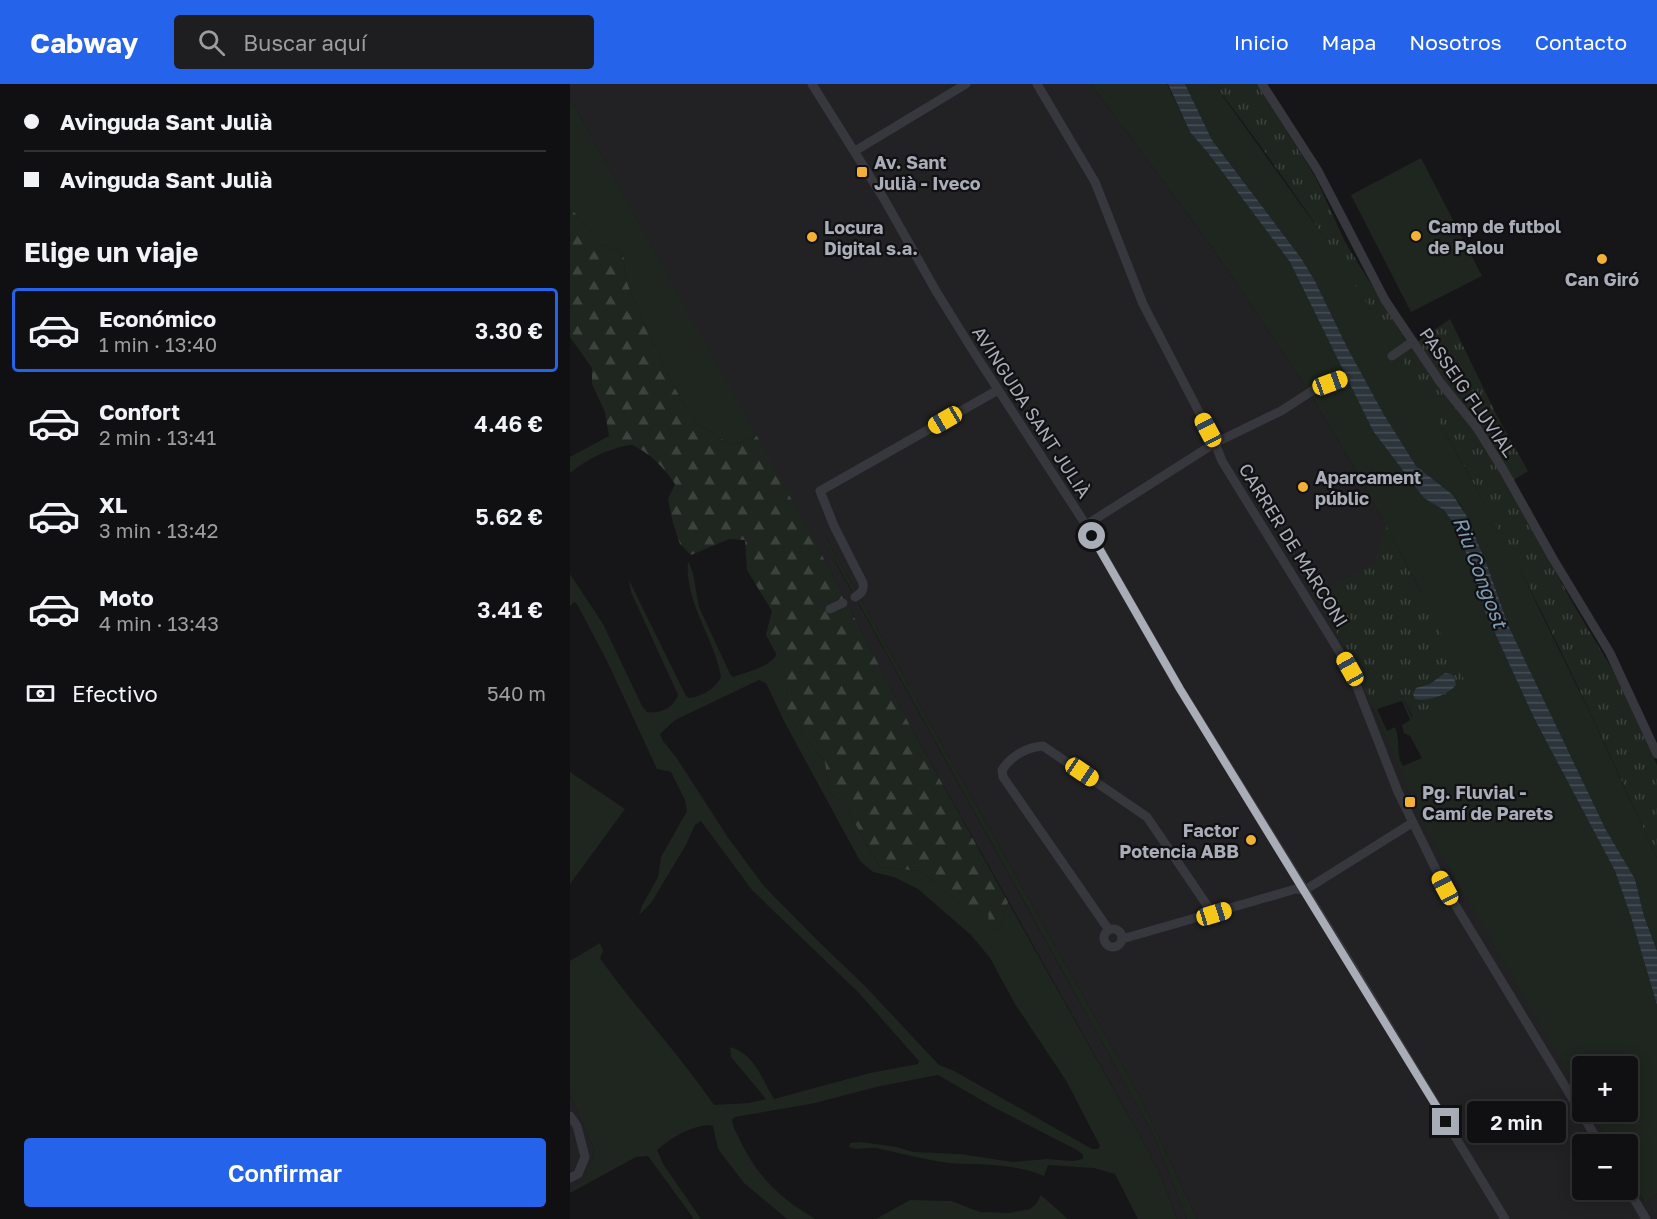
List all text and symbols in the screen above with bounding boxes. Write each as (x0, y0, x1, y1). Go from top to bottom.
search box (174, 15, 594, 69)
text: Cabway (30, 26, 138, 59)
icon: search (195, 26, 228, 59)
text: Buscar aquí (243, 29, 367, 56)
text: Inicio (1234, 29, 1289, 55)
text: Mapa (1322, 29, 1376, 55)
text: Nosotros (1409, 29, 1502, 55)
text: Contacto (1535, 29, 1627, 55)
text: Avinguda Sant Julià (60, 108, 272, 135)
place label: Av. Sant Julià - Iveco (874, 151, 981, 194)
marker: Av. Sant Julià - Iveco (855, 165, 869, 179)
text: Avinguda Sant Julià (60, 166, 272, 193)
place label: Camp de futbol de Palou (1428, 215, 1561, 258)
place label: Locura Digital s.a. (824, 216, 918, 259)
marker: Camp de futbol de Palou (1409, 229, 1423, 243)
marker: Locura Digital s.a. (805, 230, 819, 244)
text: Elige un viaje (24, 236, 198, 268)
marker: Can Giró (1595, 252, 1609, 266)
place label: Can Giró (1565, 268, 1639, 290)
icon: car (27, 303, 81, 357)
text: Económico (99, 305, 216, 332)
text: 3.30 € (475, 317, 543, 344)
street label: AVINGUDA SANT JULIÀ (968, 322, 1096, 502)
street label: PASSEIG FLUVIAL (1415, 323, 1521, 461)
text: 1 min · 13:40 (99, 332, 217, 356)
car (1310, 368, 1350, 398)
icon: car (27, 396, 81, 450)
text: Confort (99, 398, 180, 425)
car (925, 403, 965, 437)
text: 4.46 € (474, 410, 543, 437)
car (1192, 410, 1224, 450)
text: 2 min · 13:41 (99, 425, 216, 449)
street label: CARRER DE MARCONI (1235, 459, 1353, 631)
place label: Aparcament públic (1315, 466, 1421, 509)
marker: Aparcament públic (1296, 480, 1310, 494)
icon: car (27, 489, 81, 543)
text: XL (99, 491, 127, 518)
text: 5.62 € (475, 503, 543, 530)
water label: Riu Congost (1448, 513, 1514, 633)
text: 3 min · 13:42 (99, 518, 218, 542)
route start (1078, 522, 1105, 549)
icon: car (27, 582, 81, 636)
text: Moto (99, 584, 154, 611)
text: 3.41 € (477, 596, 543, 623)
text: 4 min · 13:43 (99, 611, 219, 635)
car (1333, 649, 1367, 689)
icon: cash (24, 677, 57, 710)
text: Efectivo (72, 680, 158, 707)
text: 540 m (487, 681, 546, 705)
car (1062, 754, 1102, 790)
place label: Pg. Fluvial - Camí de Parets (1422, 781, 1553, 824)
marker: Pg. Fluvial - Camí de Parets (1403, 795, 1417, 809)
place label: Factor Potencia ABB (1119, 819, 1239, 862)
marker: Factor Potencia ABB (1244, 833, 1258, 847)
car (1429, 868, 1461, 908)
car (1194, 900, 1234, 928)
map controls (1572, 1056, 1638, 1200)
button: + (1572, 1056, 1638, 1122)
callout: 2 min (1467, 1101, 1566, 1143)
route end (1432, 1108, 1459, 1135)
text: 2 min (1491, 1110, 1543, 1134)
button: − (1572, 1134, 1638, 1200)
button: Confirmar (24, 1138, 546, 1207)

